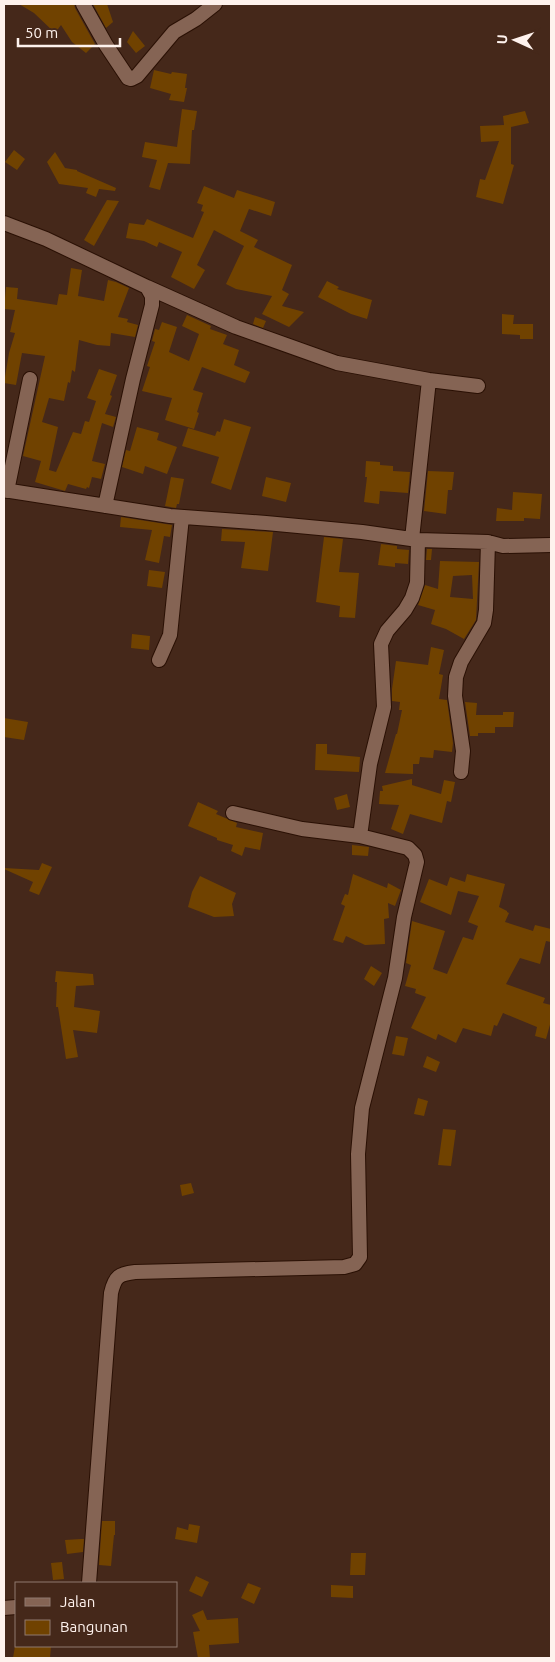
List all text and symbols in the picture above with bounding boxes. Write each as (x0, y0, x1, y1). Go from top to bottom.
scale bar (18, 15, 120, 47)
north arrow (490, 15, 540, 65)
text: 50 m (25, 24, 58, 41)
text: U (494, 34, 510, 45)
legend (15, 1582, 178, 1647)
text: Jalan (60, 1593, 95, 1610)
text: Bangunan (60, 1618, 128, 1635)

